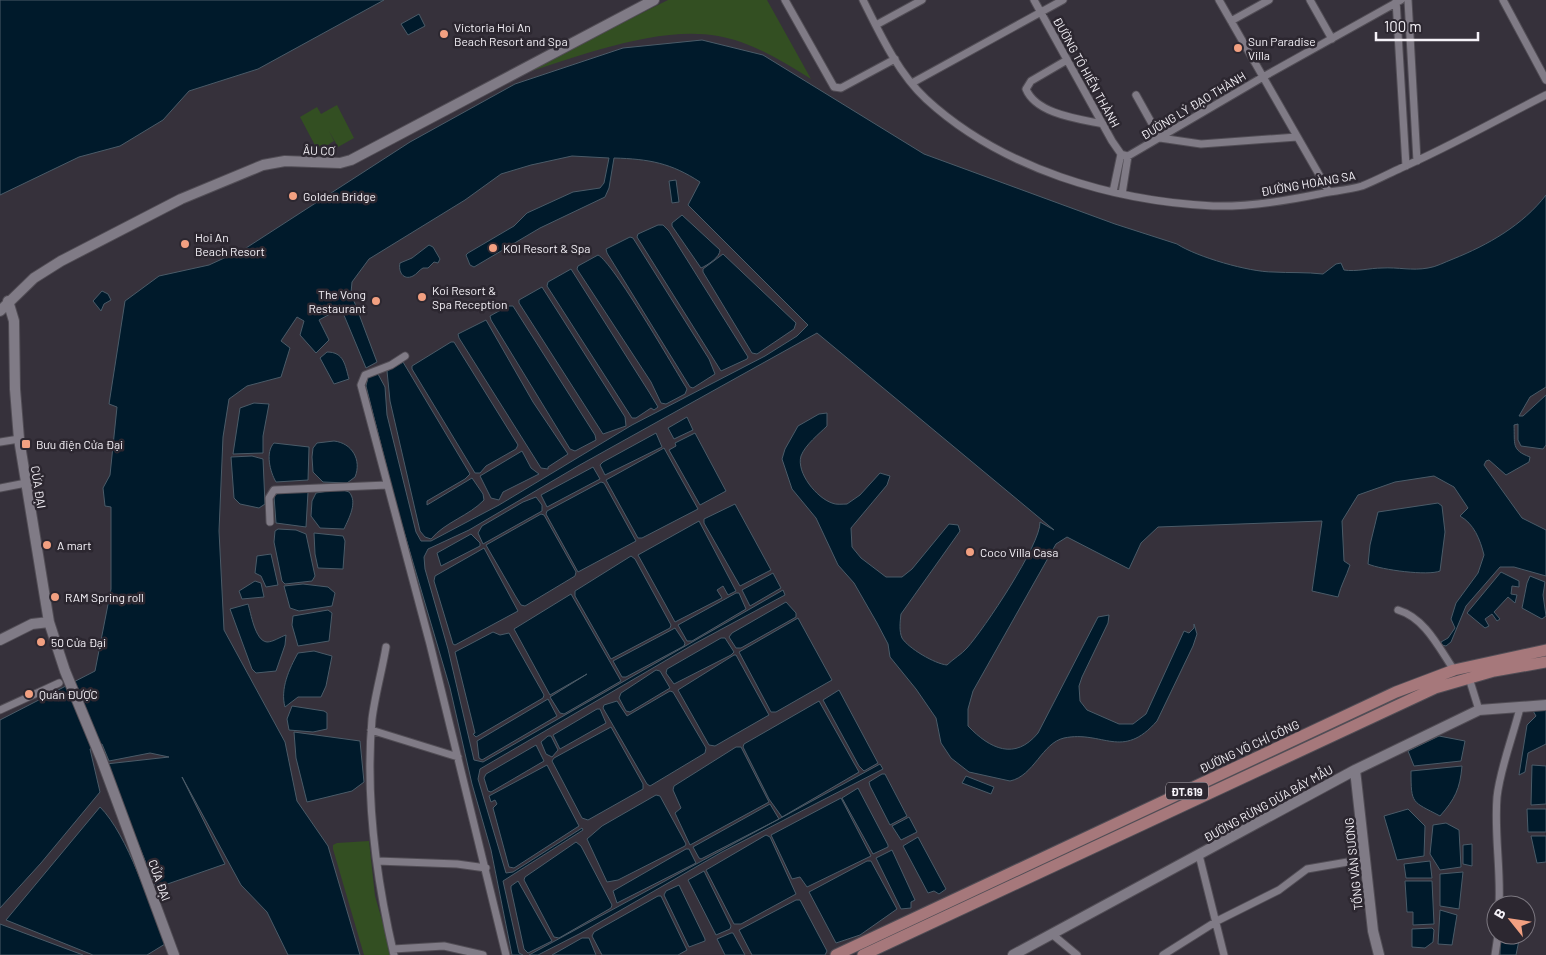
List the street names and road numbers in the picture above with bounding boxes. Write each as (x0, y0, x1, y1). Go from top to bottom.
street label: ĐƯỜNG TÔ HIẾN THÀNH (1051, 14, 1123, 130)
street label: ĐƯỜNG LÝ ĐẠO THÀNH (1138, 68, 1248, 142)
street label: ÂU CƠ (303, 142, 336, 158)
street label: ĐƯỜNG HOÀNG SA (1260, 168, 1356, 198)
street label: CỬA ĐẠI (29, 465, 49, 509)
street label: ĐƯỜNG VÕ CHÍ CÔNG (1197, 717, 1301, 775)
street label: ĐƯỜNG RỪNG DỪA BẢY MẪU (1201, 761, 1335, 844)
road number: ĐT.619 (1166, 782, 1208, 799)
street label: TỐNG VĂN SƯƠNG (1341, 817, 1365, 911)
street label: CỬA ĐẠI (146, 857, 174, 903)

